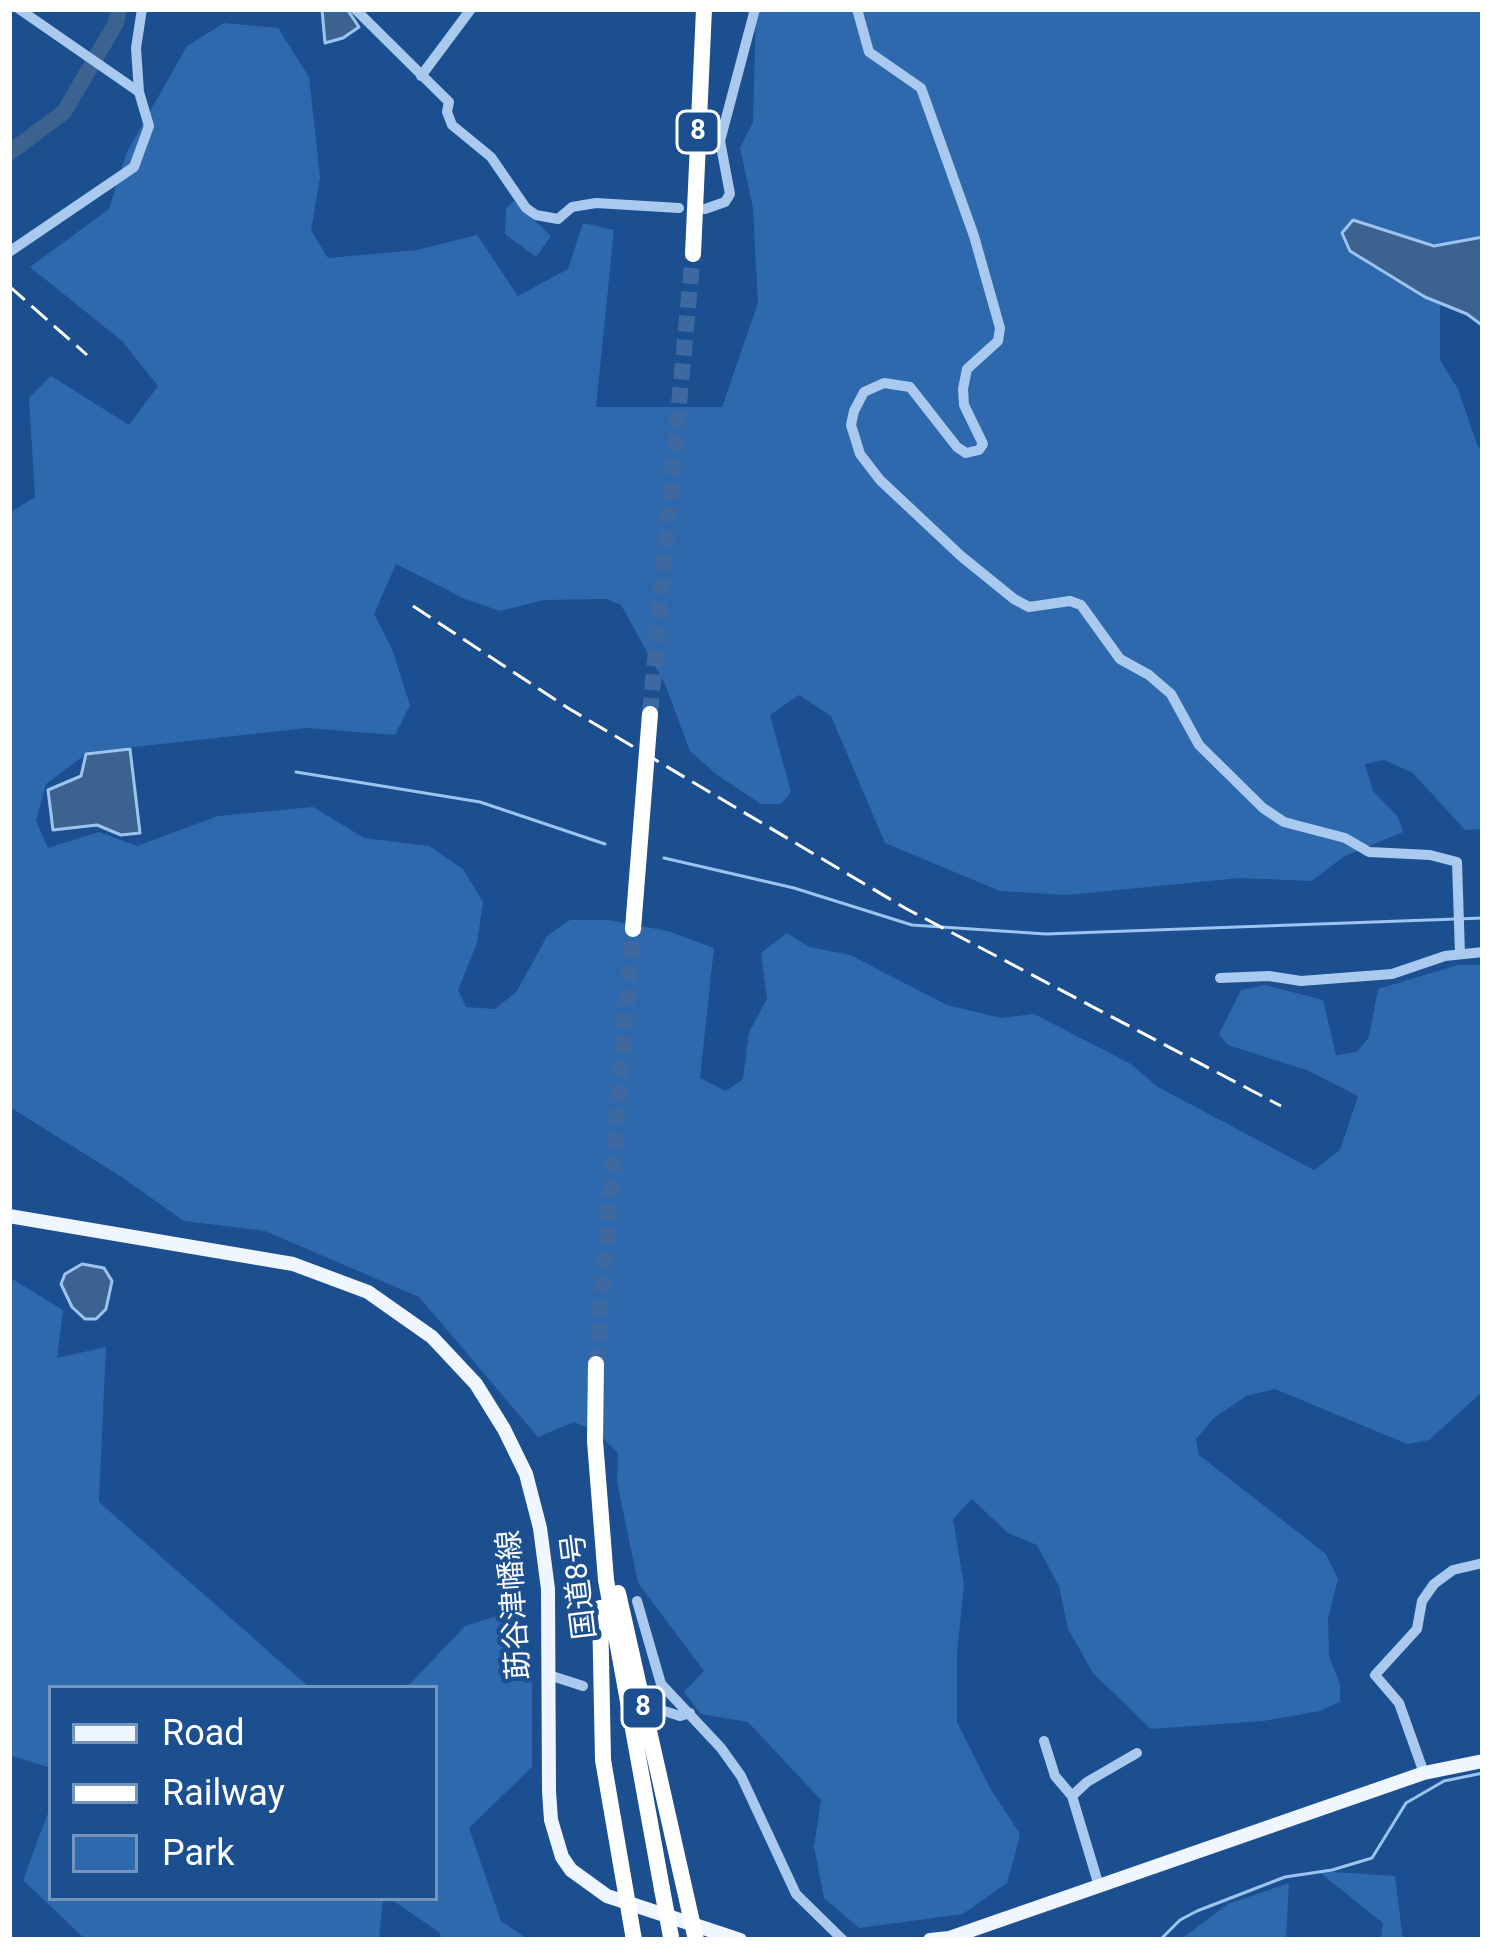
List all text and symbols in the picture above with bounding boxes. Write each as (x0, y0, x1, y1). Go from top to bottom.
road number: 8 (677, 111, 719, 153)
street label: 莇谷津幡線 (493, 1529, 539, 1681)
street label: 国道8号 (557, 1531, 605, 1641)
legend (48, 1685, 438, 1901)
road number: 8 (622, 1687, 664, 1729)
text: Road (162, 1712, 245, 1754)
text: Railway (162, 1772, 285, 1814)
text: Park (162, 1832, 235, 1874)

